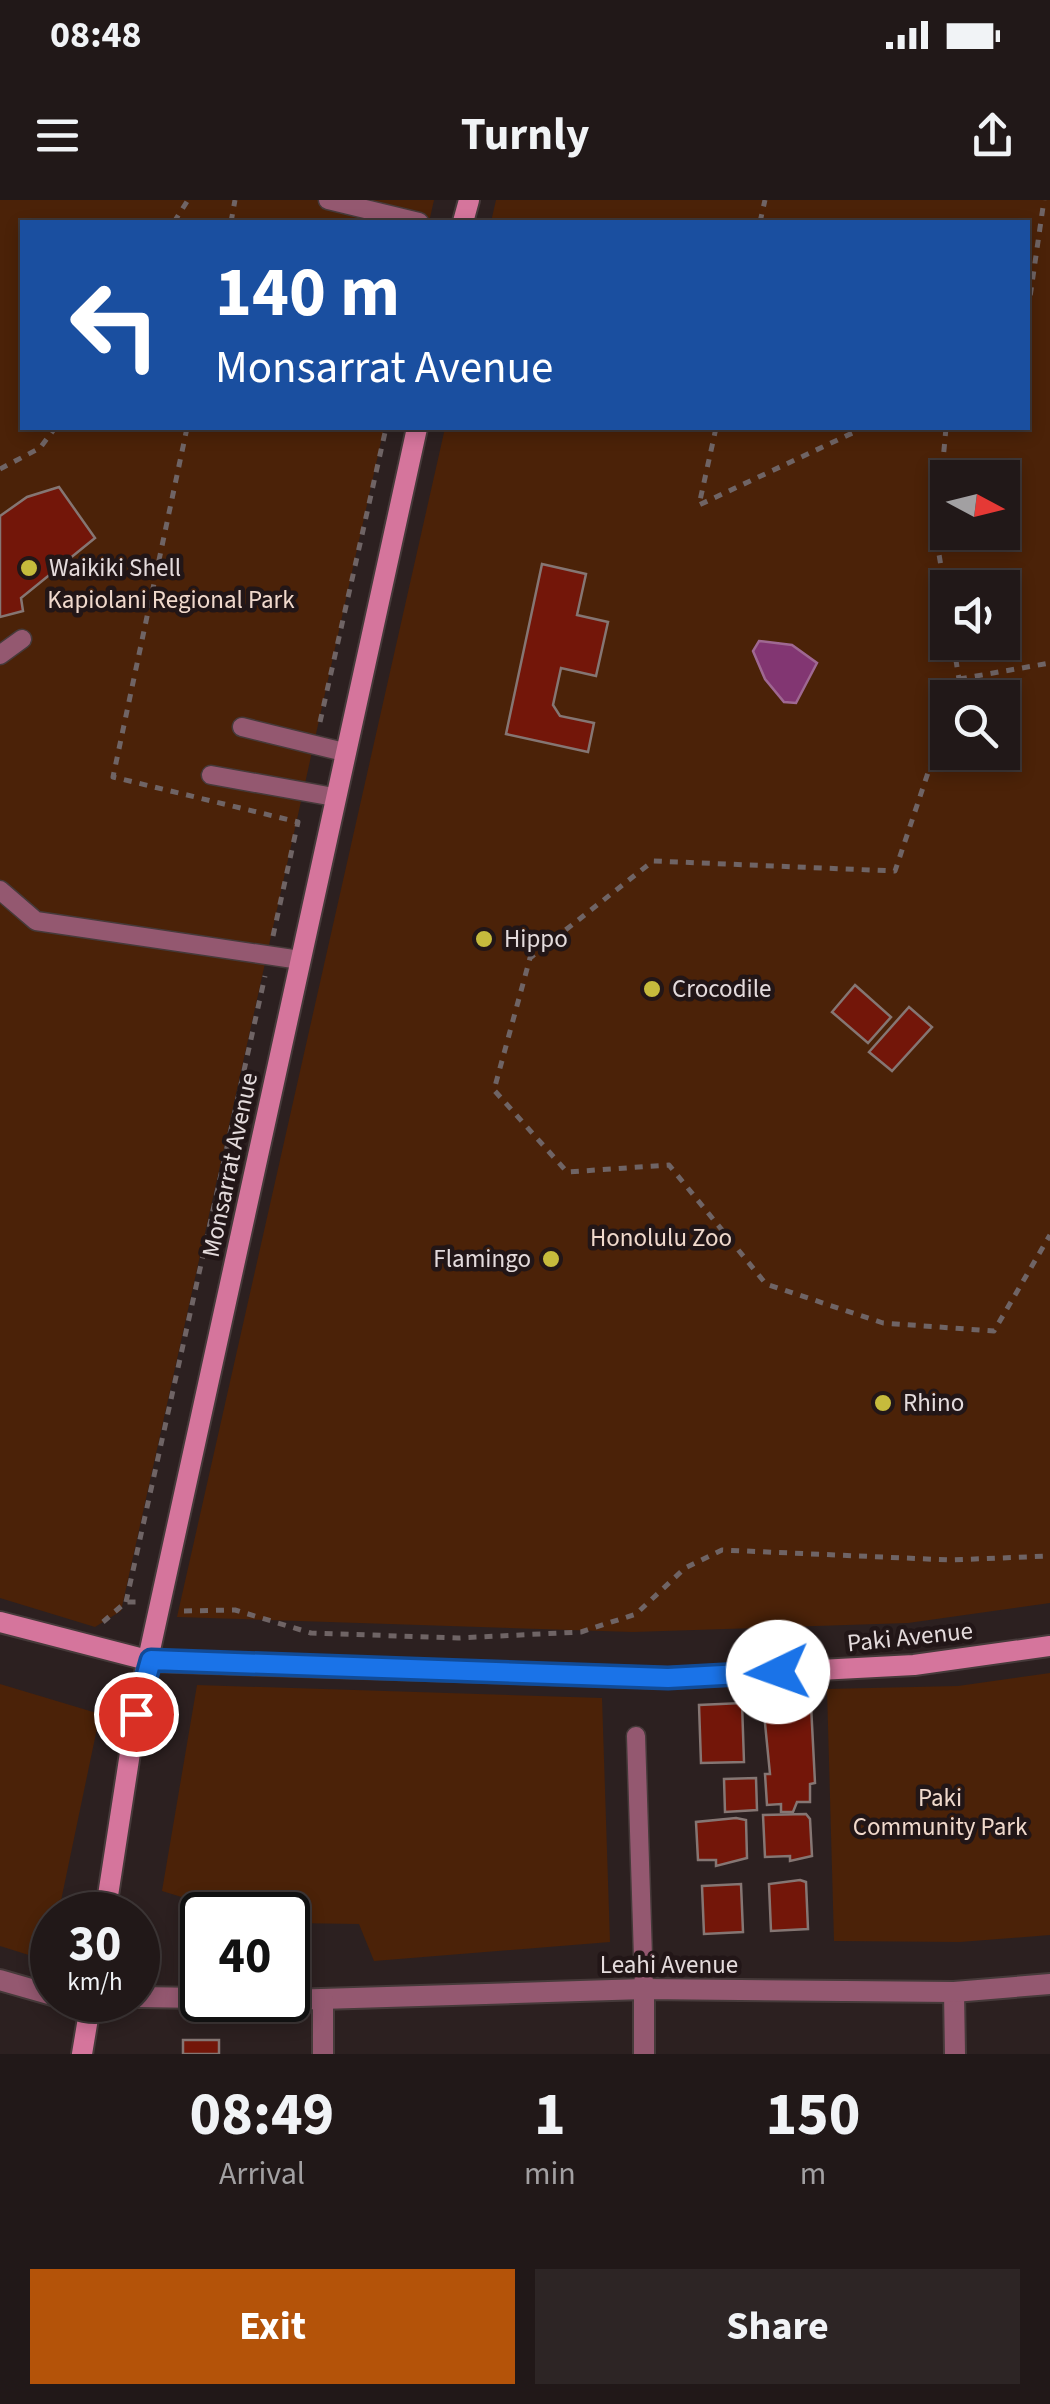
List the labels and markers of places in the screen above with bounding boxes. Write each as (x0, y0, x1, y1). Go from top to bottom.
place label: Waikiki Shell (49, 550, 181, 586)
marker: Waikiki Shell (18, 557, 40, 579)
place label: Hippo (504, 921, 568, 957)
marker: Hippo (473, 928, 495, 950)
place label: Crocodile (672, 971, 771, 1007)
marker: Crocodile (641, 978, 663, 1000)
place label: Flamingo (433, 1241, 531, 1277)
marker: Flamingo (540, 1248, 562, 1270)
place label: Rhino (903, 1385, 964, 1421)
marker: Rhino (872, 1392, 894, 1414)
pin (94, 1672, 179, 1757)

